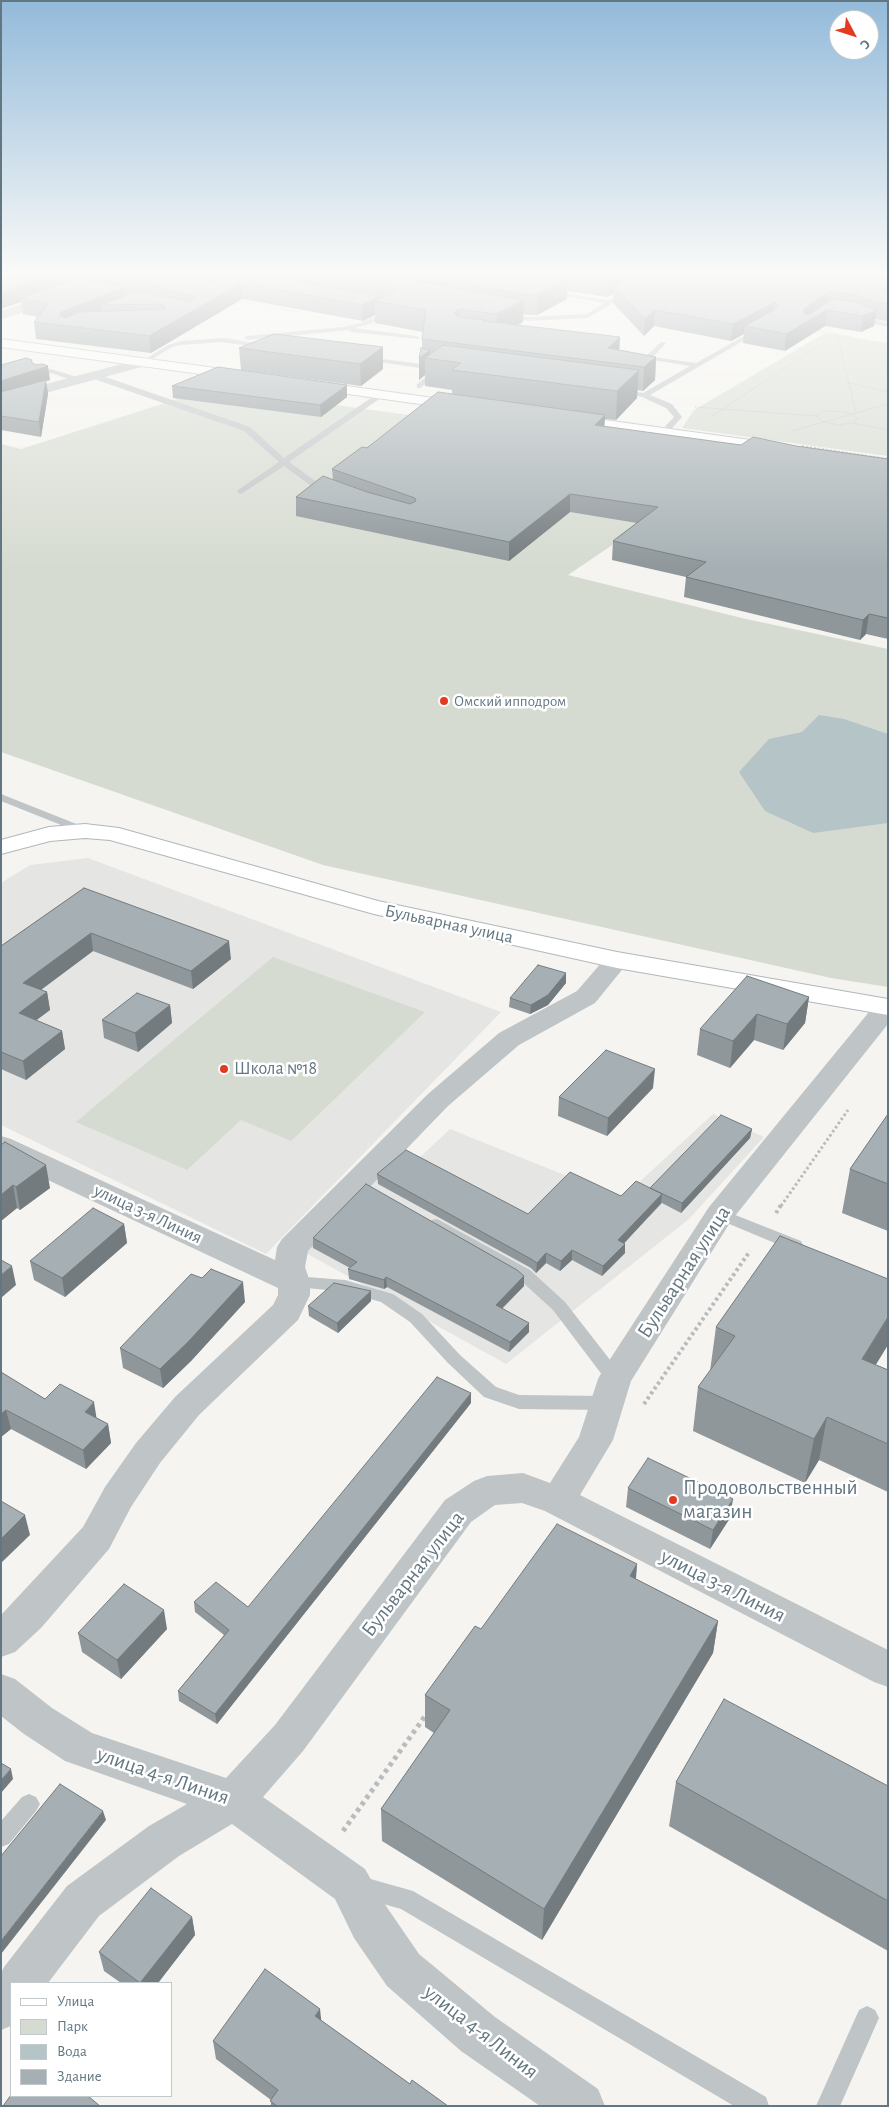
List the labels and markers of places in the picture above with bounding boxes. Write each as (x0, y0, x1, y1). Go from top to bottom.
place label: Омский ипподром (454, 692, 566, 710)
marker: Омский ипподром (438, 695, 450, 707)
place label: Школа №18 (234, 1058, 317, 1080)
marker: Школа №18 (218, 1063, 230, 1075)
place label: Продовольственный магазин (683, 1475, 858, 1525)
marker: Продовольственный магазин (667, 1494, 679, 1506)

